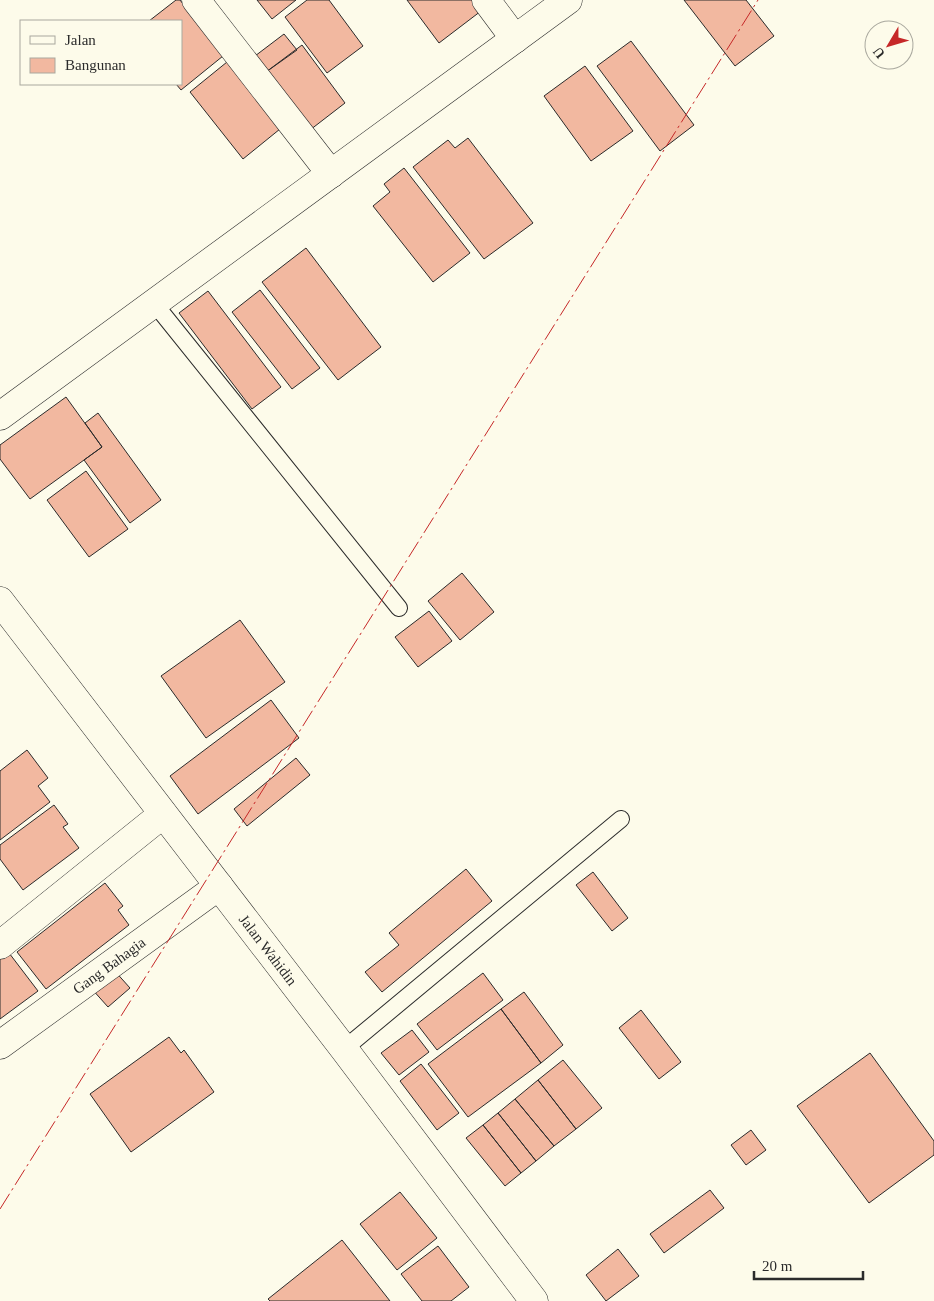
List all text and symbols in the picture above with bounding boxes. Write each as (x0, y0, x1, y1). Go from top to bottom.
legend (20, 20, 182, 85)
north arrow (864, 20, 914, 70)
text: Jalan (65, 32, 96, 48)
text: U (870, 44, 888, 61)
text: Bangunan (65, 57, 126, 73)
street label: Jalan Wahidin (236, 911, 300, 989)
street label: Gang Bahagia (70, 934, 149, 997)
scale bar (754, 1248, 863, 1280)
text: 20 m (762, 1258, 793, 1274)

